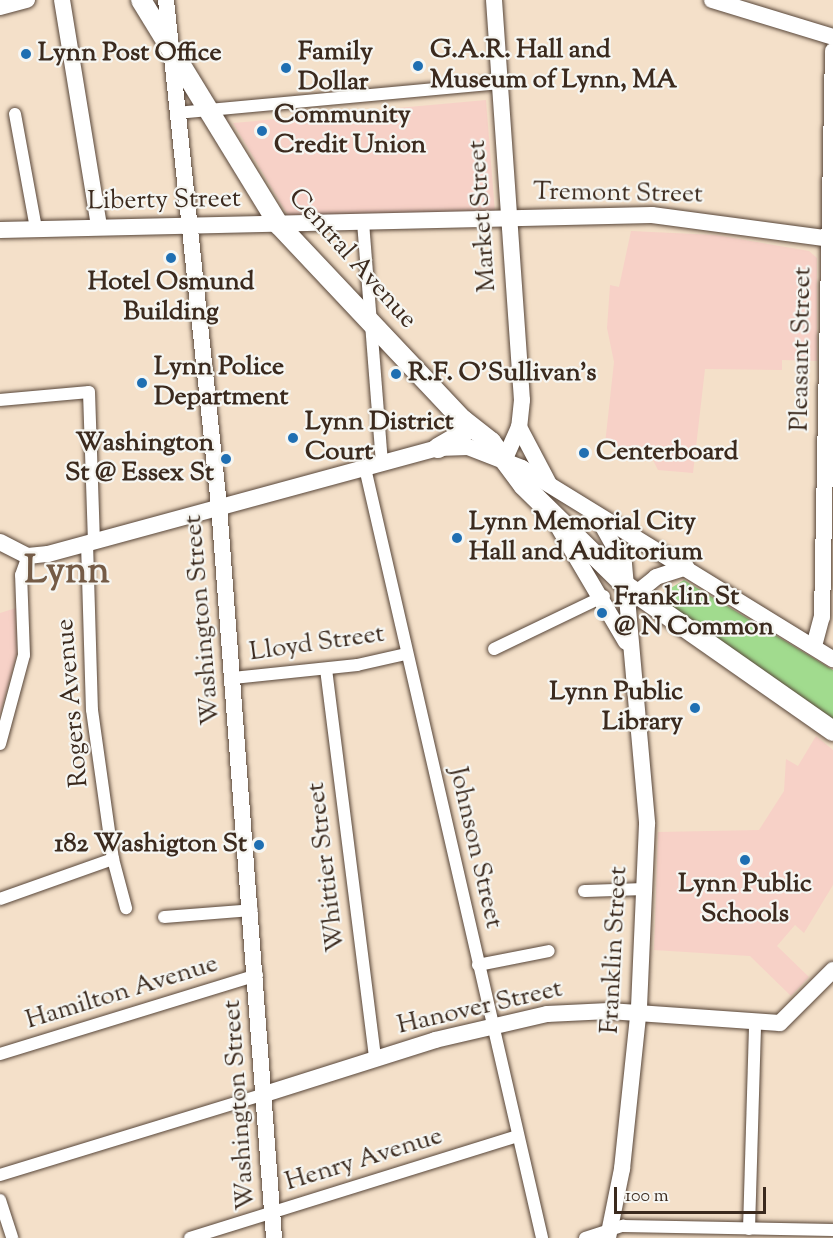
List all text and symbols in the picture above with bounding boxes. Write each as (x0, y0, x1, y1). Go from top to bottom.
place label: G.A.R. Hall and Museum of Lynn, MA (430, 35, 677, 96)
place label: Family Dollar (298, 37, 373, 98)
place label: Lynn Post Office (38, 38, 222, 70)
marker: Lynn Post Office (19, 47, 33, 61)
marker: G.A.R. Hall and Museum of Lynn, MA (411, 59, 425, 73)
marker: Family Dollar (279, 61, 293, 75)
place label: Community Credit Union (274, 100, 426, 162)
marker: Community Credit Union (255, 124, 269, 138)
street label: Market Street (462, 139, 504, 293)
street label: Tremont Street (533, 177, 703, 211)
street label: Central Avenue (281, 183, 423, 335)
street label: Liberty Street (87, 184, 241, 218)
marker: Hotel Osmund Building (164, 251, 178, 265)
street label: Pleasant Street (785, 266, 819, 432)
place label: Hotel Osmund Building (88, 267, 254, 328)
place label: Lynn Police Department (154, 352, 288, 414)
place label: R.F. O'Sullivan's (408, 358, 596, 390)
marker: R.F. O'Sullivan's (389, 367, 403, 381)
marker: Lynn Police Department (135, 376, 149, 390)
place label: Lynn District Court (305, 407, 454, 468)
place label: Washington St @ Essex St (65, 428, 214, 490)
marker: Lynn District Court (286, 431, 300, 445)
place label: Centerboard (596, 437, 738, 469)
marker: Centerboard (577, 446, 591, 460)
marker: Washington St @ Essex St (219, 452, 233, 466)
place label: Lynn Memorial City Hall and Auditorium (469, 507, 703, 568)
street label: Washington Street (178, 513, 228, 727)
marker: Lynn Memorial City Hall and Auditorium (450, 531, 464, 545)
district label: Lynn (24, 551, 110, 597)
place label: Franklin St @ N Common (614, 582, 774, 644)
marker: Franklin St @ N Common (595, 606, 609, 620)
street label: Rogers Avenue (50, 617, 96, 789)
street label: Lloyd Street (248, 619, 386, 669)
place label: Lynn Public Library (549, 677, 683, 738)
marker: Lynn Public Library (688, 701, 702, 715)
street label: Johnson Street (441, 764, 509, 932)
street label: Whittier Street (301, 780, 353, 954)
place label: 182 Washigton St (55, 829, 247, 861)
marker: 182 Washigton St (252, 838, 266, 852)
marker: Lynn Public Schools (738, 853, 752, 867)
street label: Franklin Street (595, 865, 635, 1035)
place label: Lynn Public Schools (678, 869, 812, 930)
street label: Hamilton Avenue (22, 949, 222, 1037)
street label: Hanover Street (394, 974, 566, 1042)
street label: Washington Street (217, 999, 263, 1211)
street label: Henry Avenue (282, 1121, 446, 1199)
scale bar (617, 1175, 768, 1213)
text: 100 m (625, 1184, 669, 1210)

